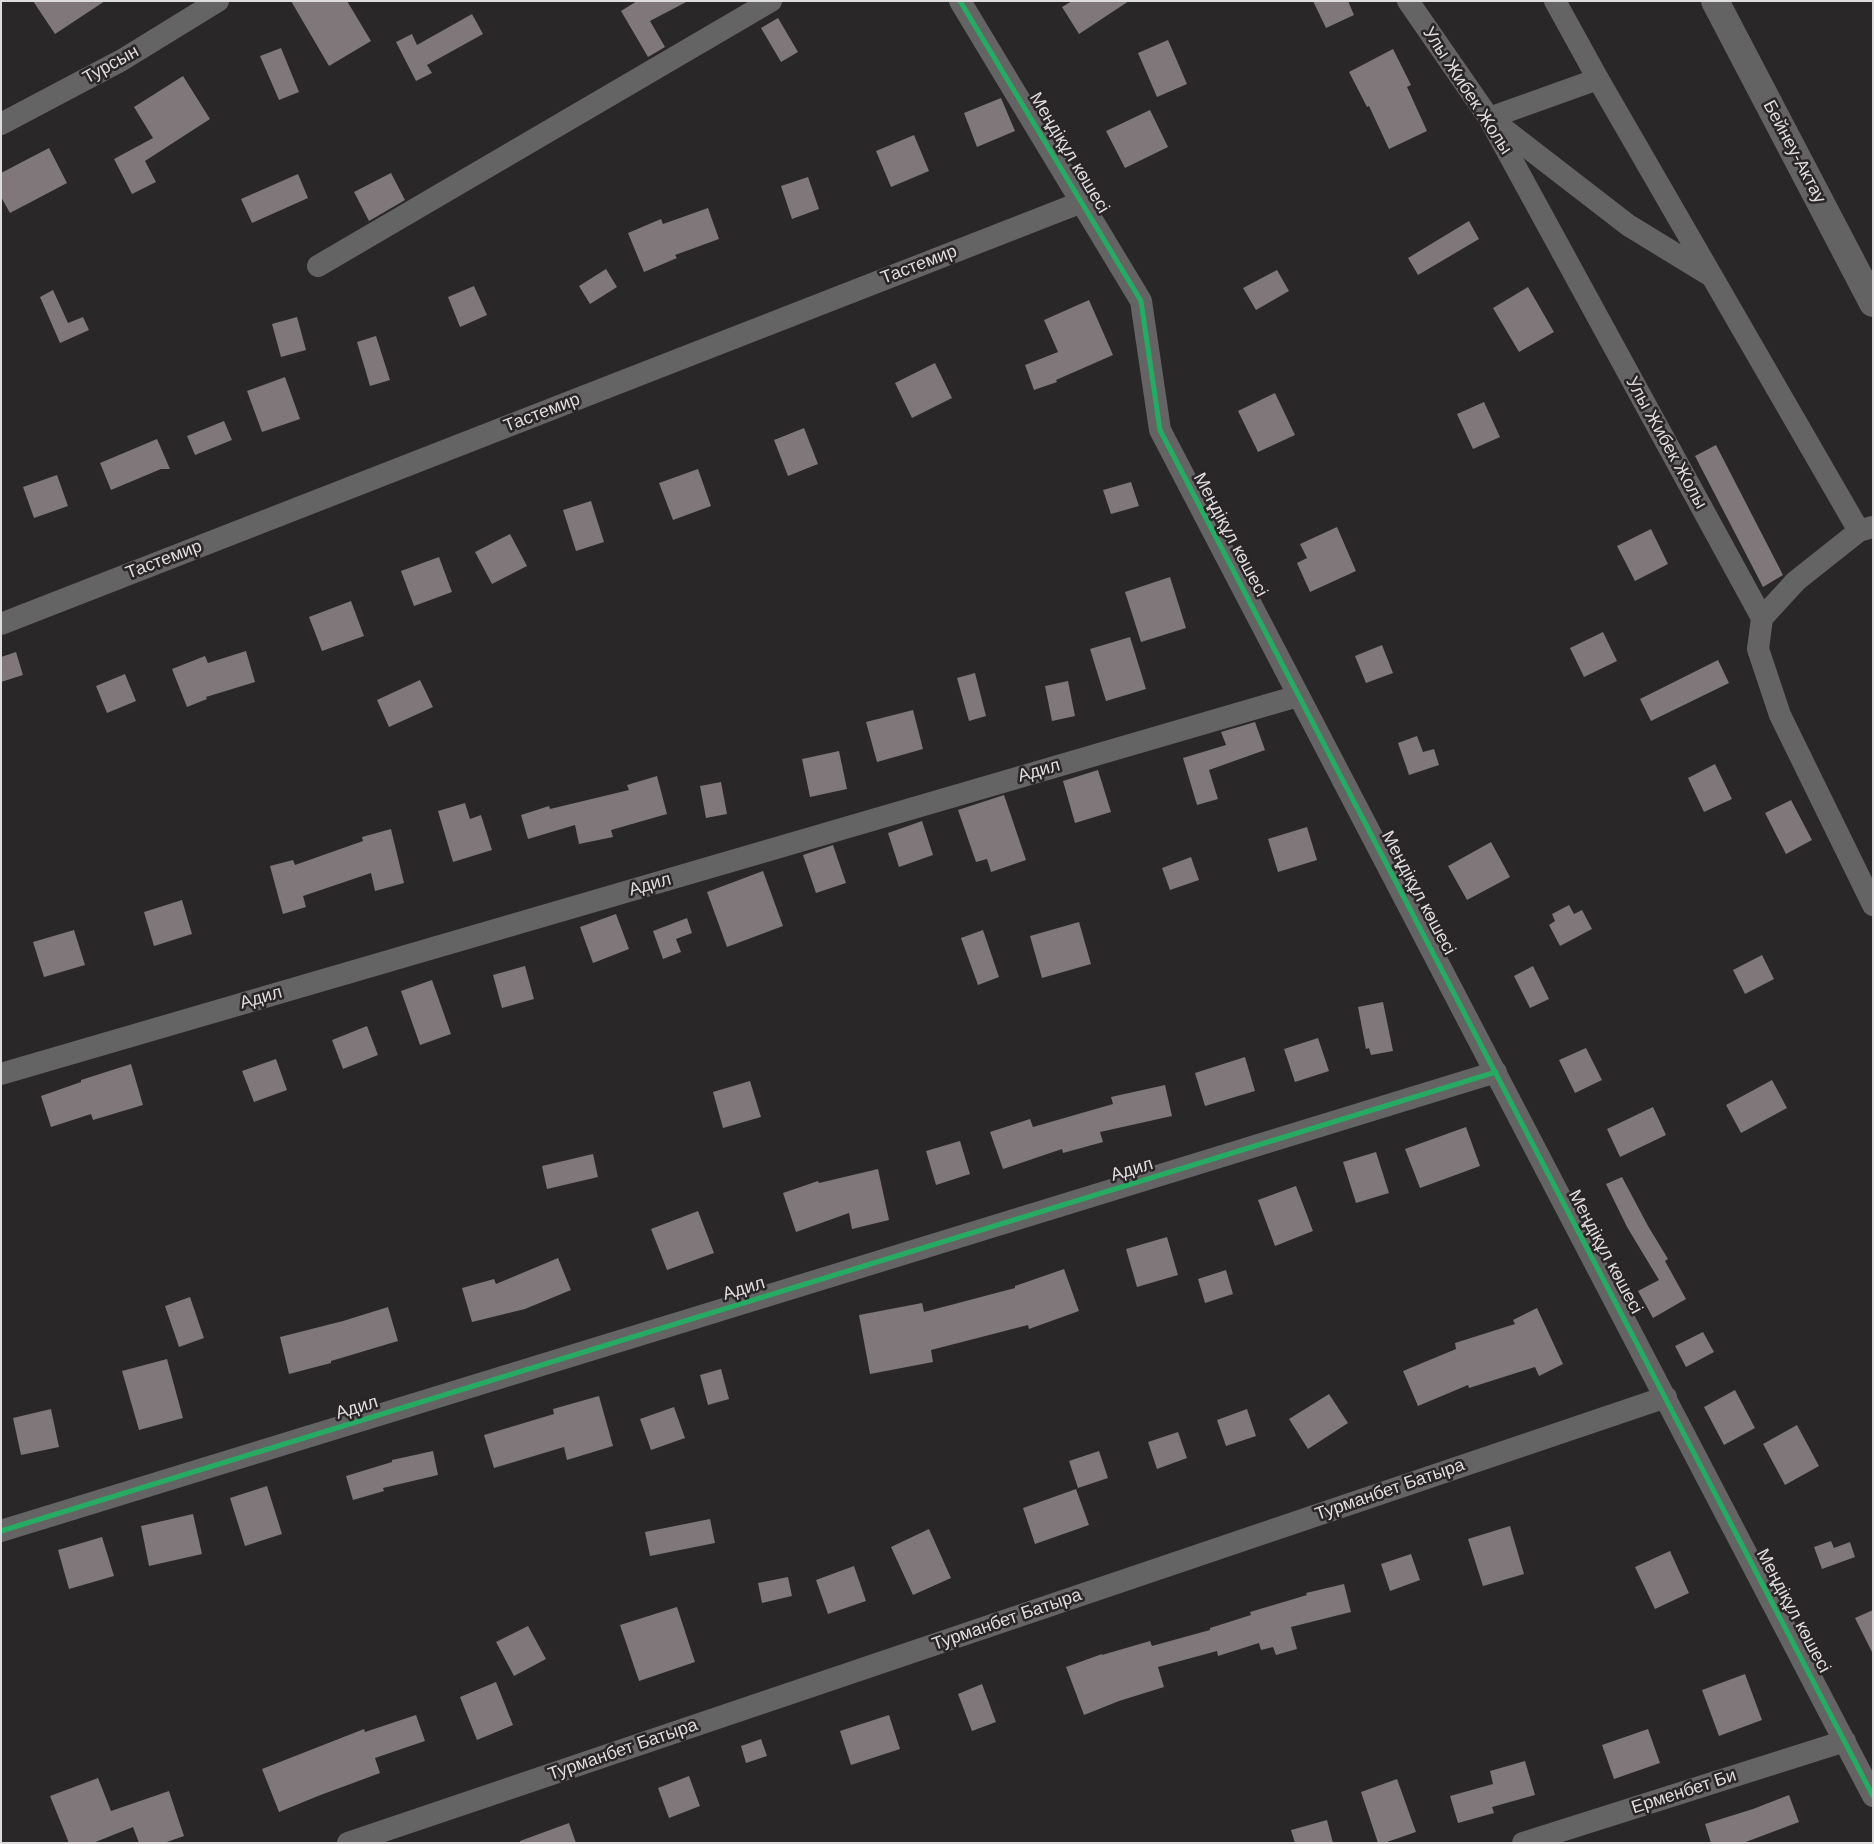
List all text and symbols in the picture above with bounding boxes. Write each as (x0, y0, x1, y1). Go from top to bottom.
street label: Улы Жибек Жолы (1418, 23, 1516, 159)
street label: Турсын (79, 41, 143, 89)
street label: Меңдіқұл көшесі (1024, 89, 1114, 217)
street label: Бейнеу-Актау (1758, 97, 1830, 207)
street label: Тастемир (878, 241, 960, 289)
street label: Улы Жибек Жолы (1621, 373, 1711, 513)
street label: Тастемир (501, 389, 583, 437)
street label: Меңдіқұл көшесі (1188, 469, 1272, 601)
street label: Тастемир (123, 536, 205, 584)
street label: Адил (1015, 755, 1063, 787)
street label: Меңдіқұл көшесі (1376, 827, 1460, 959)
street label: Адил (626, 869, 674, 901)
street label: Адил (237, 982, 285, 1014)
street label: Адил (1108, 1153, 1156, 1187)
street label: Меңдіқұл көшесі (1563, 1186, 1647, 1318)
street label: Адил (720, 1272, 768, 1306)
street label: Адил (333, 1391, 381, 1425)
street label: Турманбет Батыра (1312, 1454, 1468, 1526)
street label: Меңдіқұл көшесі (1751, 1545, 1835, 1677)
street label: Турманбет Батыра (929, 1584, 1085, 1656)
street label: Турманбет Батыра (545, 1714, 701, 1786)
street label: Ерменбет Би (1629, 1765, 1739, 1819)

